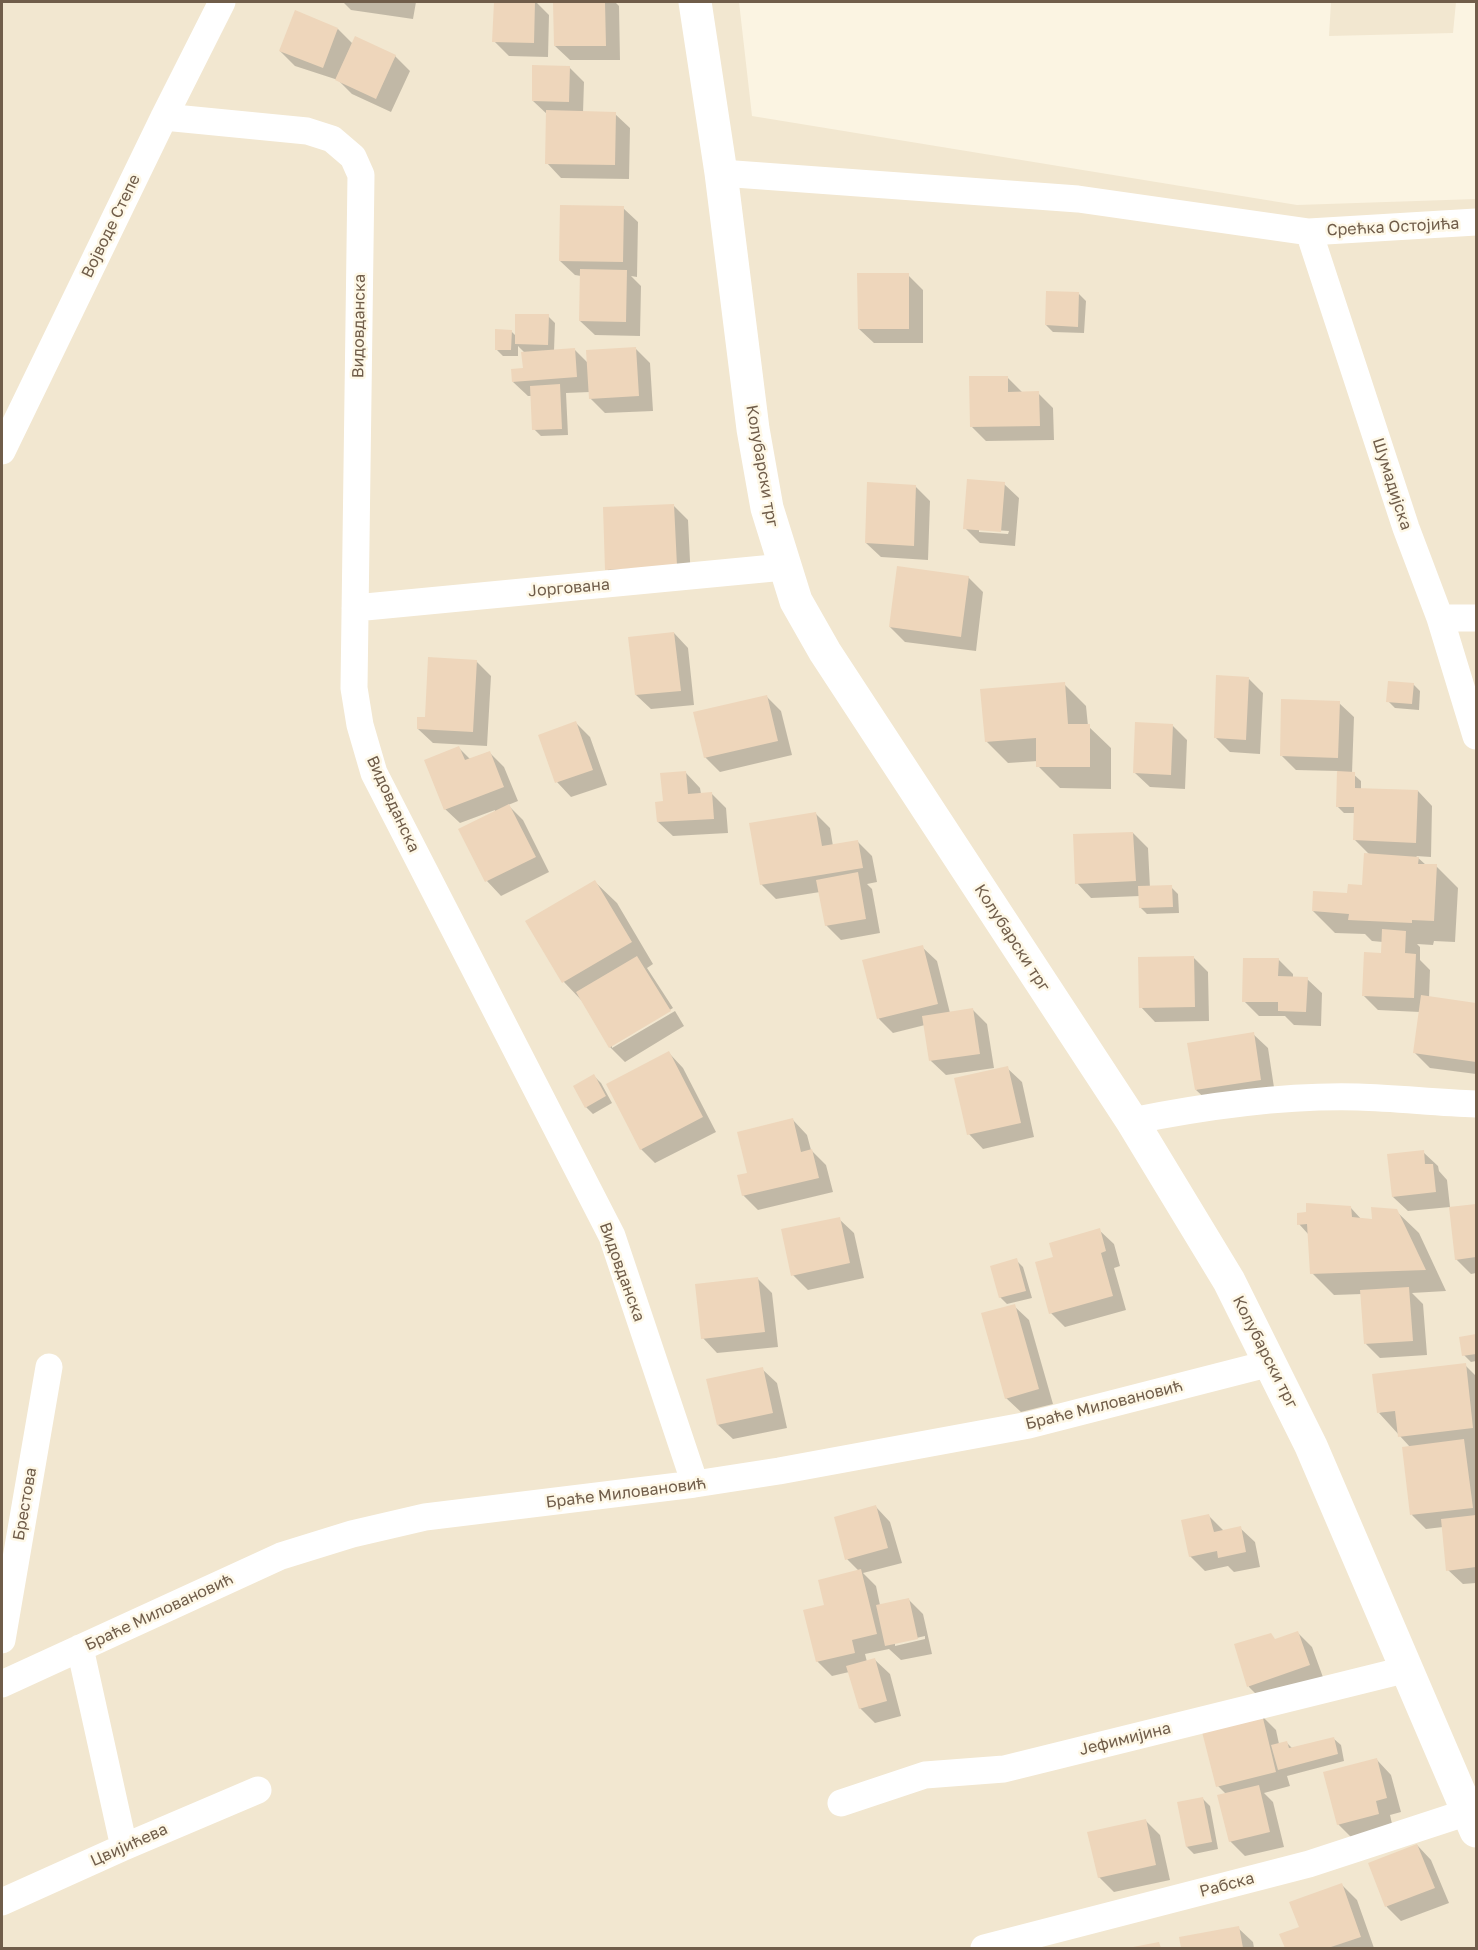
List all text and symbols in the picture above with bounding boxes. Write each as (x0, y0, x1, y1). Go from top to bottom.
street label: Војводе Степе (78, 171, 144, 281)
street label: Срећка Остојића (1326, 214, 1460, 240)
street label: Видовданска (348, 274, 370, 378)
street label: Колубарски трг (742, 403, 782, 529)
street label: Шумадијска (1368, 436, 1416, 532)
street label: Јоргована (527, 575, 611, 601)
street label: Видовданска (362, 753, 424, 855)
street label: Колубарски трг (970, 881, 1054, 995)
street label: Видовданска (595, 1220, 649, 1324)
street label: Колубарски трг (1228, 1293, 1302, 1411)
street label: Браће Миловановић (1023, 1376, 1185, 1434)
street label: Брестова (9, 1466, 41, 1542)
street label: Браће Миловановић (545, 1474, 707, 1512)
street label: Браће Миловановић (82, 1569, 236, 1655)
street label: Јефимијина (1077, 1718, 1173, 1760)
street label: Цвијићева (87, 1819, 171, 1871)
street label: Рабска (1198, 1869, 1256, 1901)

